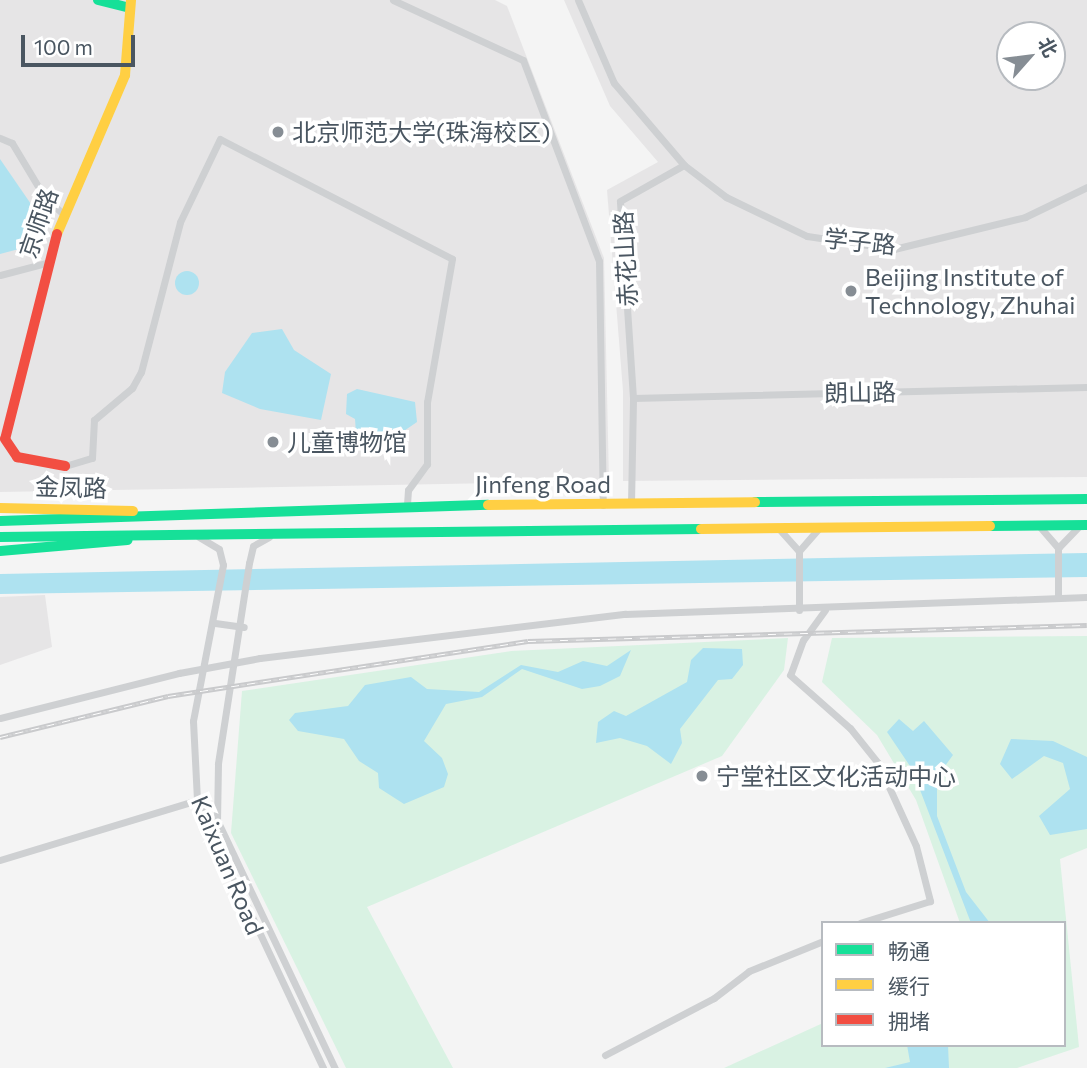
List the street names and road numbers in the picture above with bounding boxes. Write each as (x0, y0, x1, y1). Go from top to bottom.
street label: 京师路 (13, 184, 63, 262)
street label: 赤花山路 (608, 210, 642, 308)
street label: 学子路 (823, 223, 897, 259)
street label: 朗山路 (824, 377, 896, 407)
street label: Jinfeng Road (475, 470, 611, 498)
street label: 金凤路 (35, 471, 107, 503)
street label: Kaixuan Road (186, 791, 270, 939)

